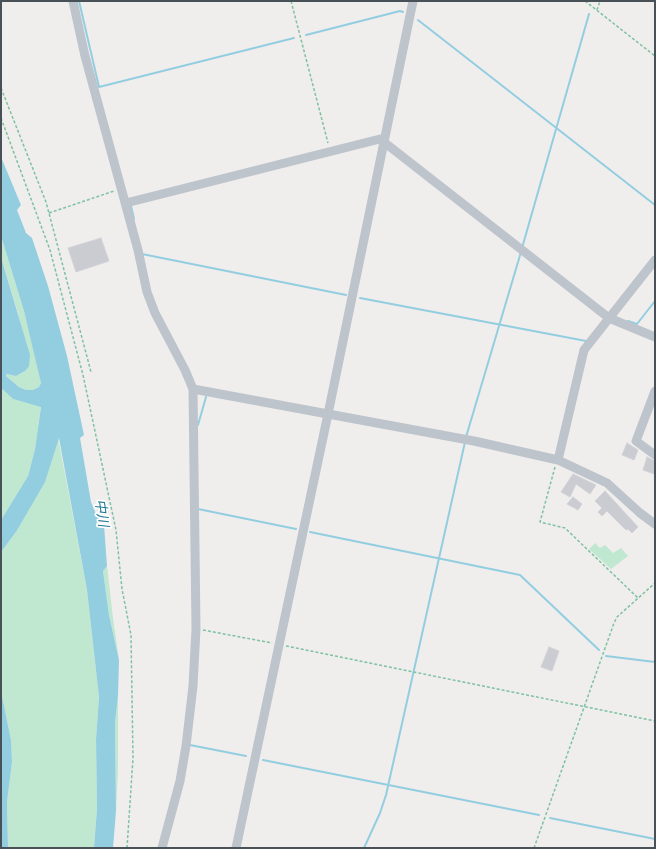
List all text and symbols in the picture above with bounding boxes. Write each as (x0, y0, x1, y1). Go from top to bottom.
water label: 中川 (91, 498, 111, 528)

